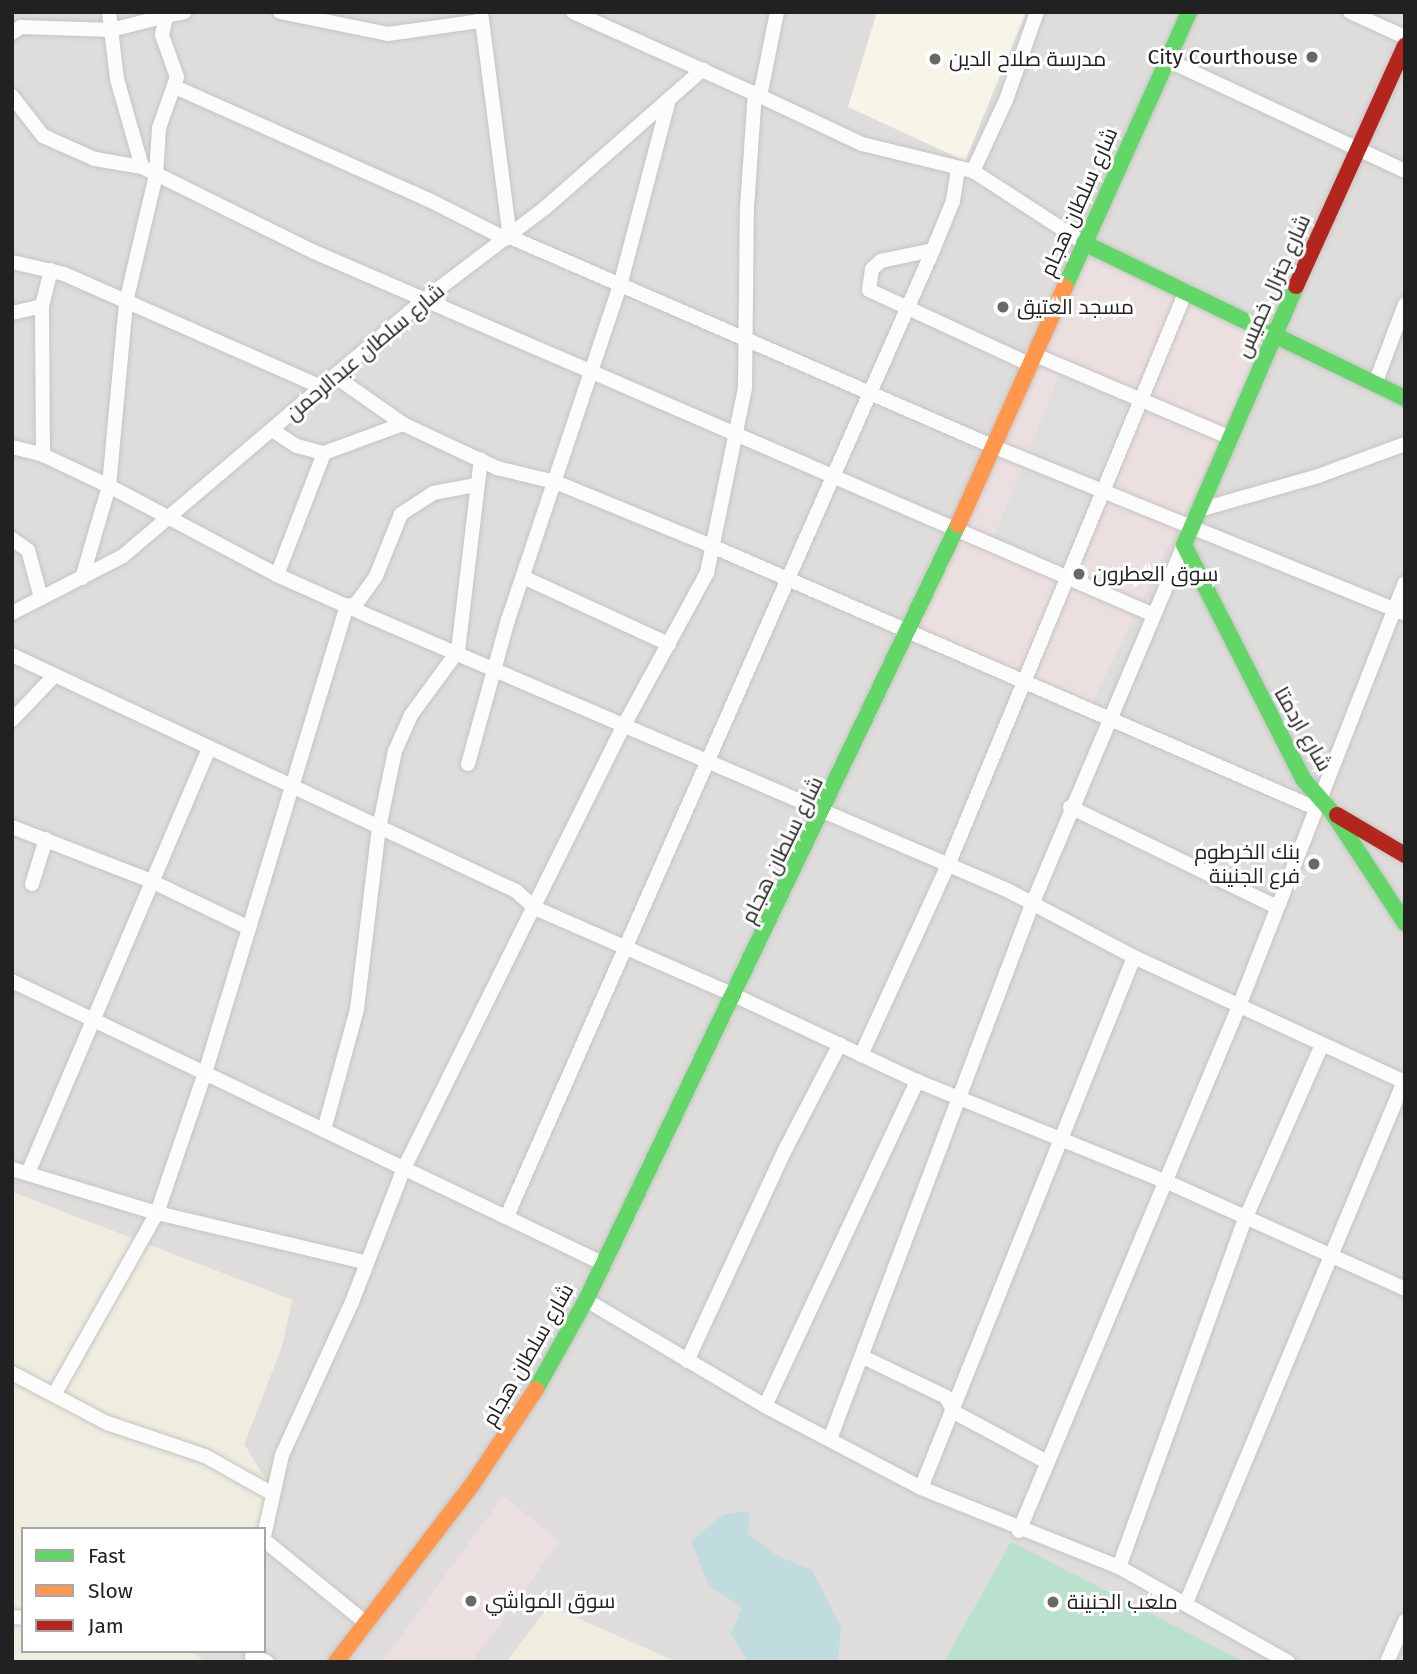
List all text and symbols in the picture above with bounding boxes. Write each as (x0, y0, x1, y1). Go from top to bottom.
place label: City Courthouse (1147, 44, 1298, 70)
place label: مدرسة صلاح الدين (949, 46, 1106, 72)
marker: City Courthouse (1304, 49, 1320, 65)
marker: مدرسة صلاح الدين (927, 51, 943, 67)
street label: شارع سلطان هجام (1035, 124, 1123, 280)
street label: شارع جنرال خميس (1230, 211, 1316, 361)
street label: شارع سلطان عبدالرحمن (280, 278, 450, 426)
place label: مسجد العتيق (1017, 294, 1134, 320)
marker: مسجد العتيق (995, 299, 1011, 315)
place label: سوق العطرون (1093, 561, 1218, 587)
marker: سوق العطرون (1071, 566, 1087, 582)
street label: شارع اردمتا (1269, 682, 1337, 776)
street label: شارع سلطان هجام (736, 772, 828, 928)
place label: بنك الخرطوم فرع الجنينة (1194, 839, 1300, 889)
marker: بنك الخرطوم فرع الجنينة (1306, 856, 1322, 872)
street label: شارع سلطان هجام (477, 1279, 579, 1431)
legend (21, 1527, 266, 1653)
text: Fast (88, 1543, 126, 1569)
text: Slow (88, 1578, 133, 1604)
place label: سوق المواشي (485, 1588, 615, 1614)
place label: ملعب الجنينة (1067, 1589, 1178, 1615)
marker: سوق المواشي (463, 1593, 479, 1609)
marker: ملعب الجنينة (1045, 1594, 1061, 1610)
text: Jam (88, 1613, 124, 1639)

